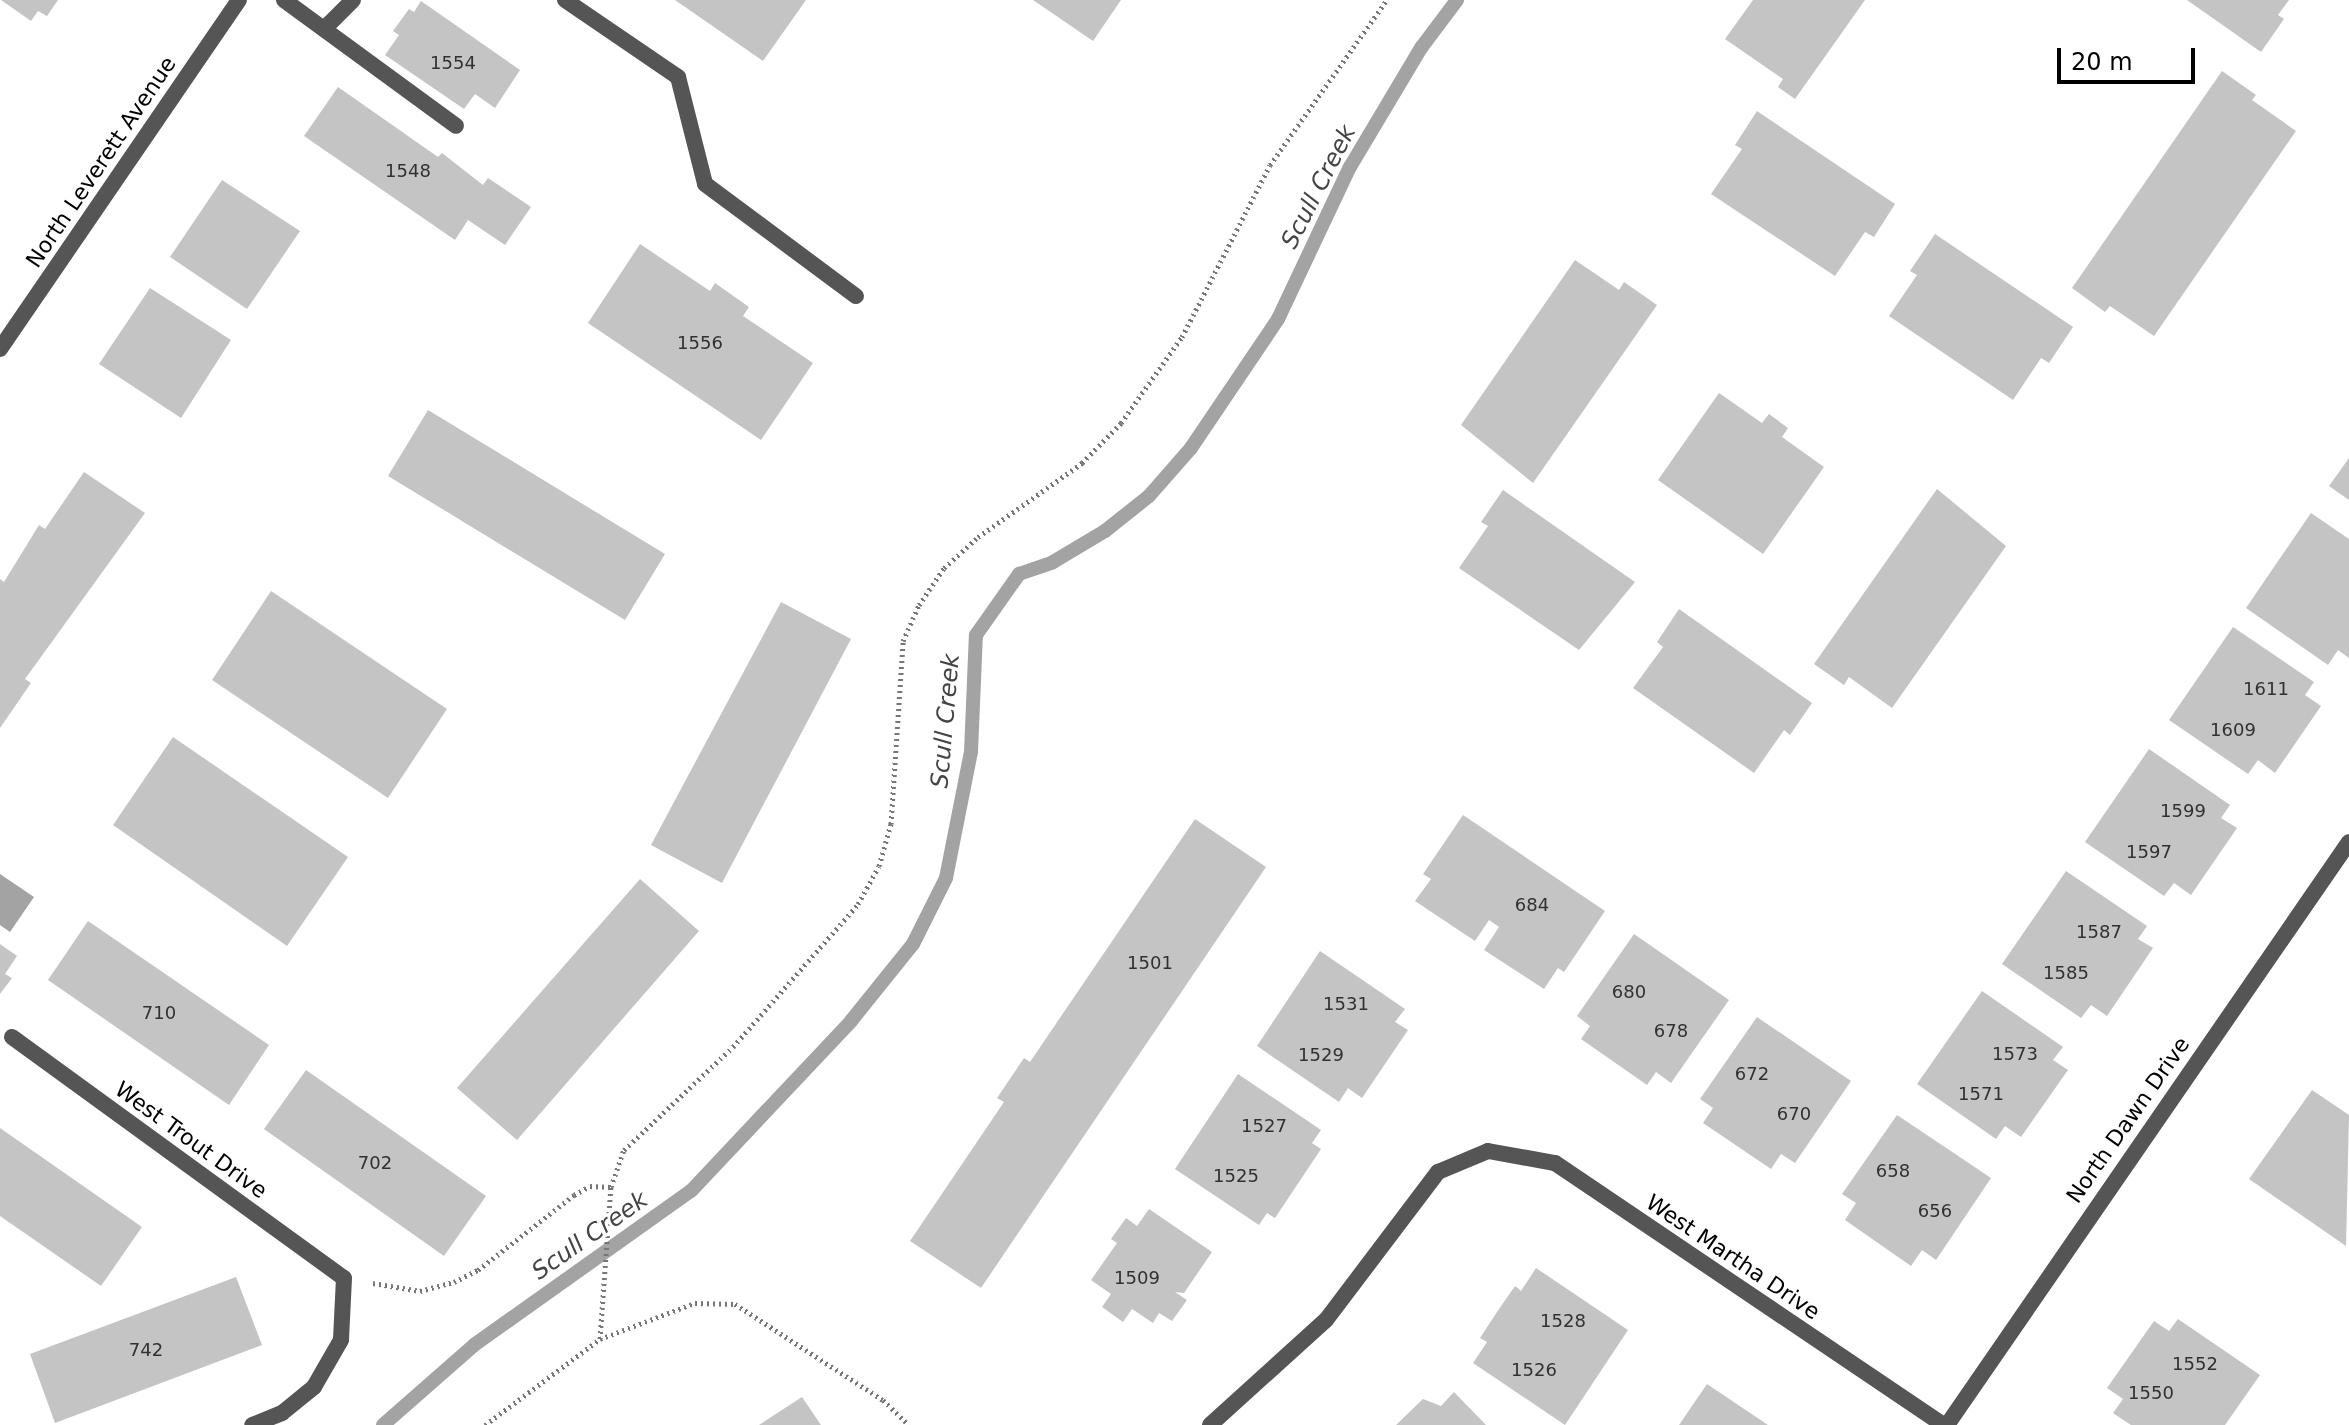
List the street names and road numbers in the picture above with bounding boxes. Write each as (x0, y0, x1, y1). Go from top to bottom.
street label: North Leverett Avenue (21, 52, 181, 272)
street label: North Dawn Drive (2061, 1032, 2195, 1208)
street label: West Trout Drive (110, 1076, 272, 1204)
street label: West Martha Drive (1641, 1189, 1825, 1325)

